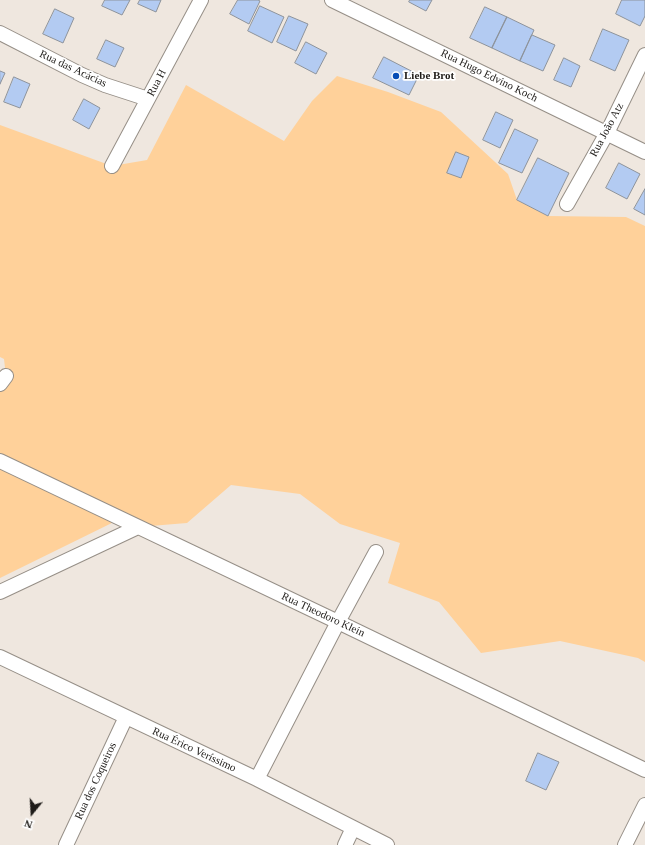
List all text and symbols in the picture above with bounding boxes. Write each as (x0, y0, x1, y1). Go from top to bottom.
street label: Rua Hugo Edvino Koch (438, 47, 540, 105)
street label: Rua das Acácias (37, 48, 109, 90)
street label: Rua H (145, 67, 169, 99)
place label: Liebe Brot (404, 69, 454, 83)
marker: Liebe Brot (391, 71, 401, 81)
street label: Rua João Atz (587, 101, 627, 159)
street label: Rua Theodoro Klein (279, 590, 367, 640)
street label: Rua Érico Veríssimo (150, 725, 238, 775)
street label: Rua dos Coqueiros (72, 740, 120, 822)
north arrow (12, 793, 52, 833)
text: N (23, 817, 34, 831)

